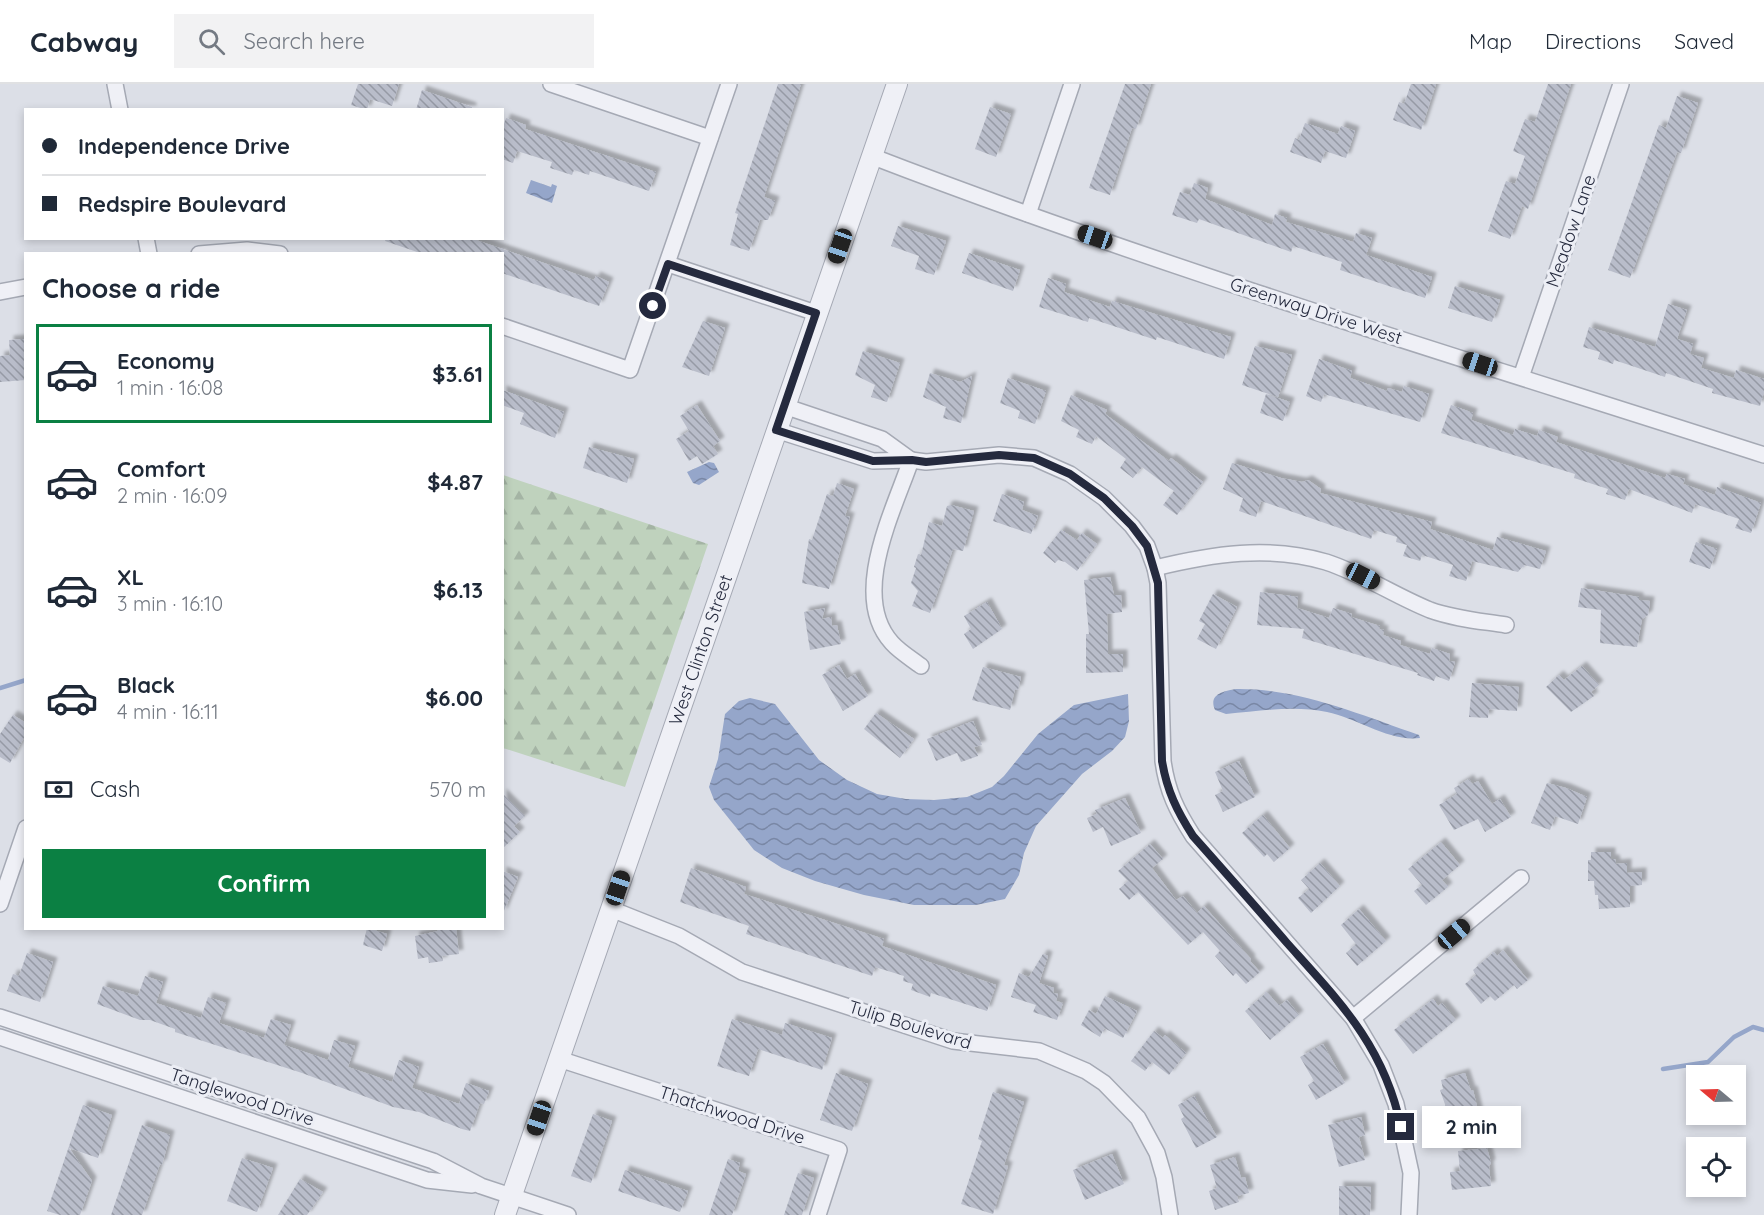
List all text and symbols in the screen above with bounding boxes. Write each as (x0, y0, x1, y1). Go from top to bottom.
search box (174, 14, 594, 68)
text: Cabway (30, 24, 138, 59)
icon: search (195, 25, 228, 58)
text: Search here (243, 27, 365, 55)
text: Map (1469, 28, 1512, 54)
text: Directions (1545, 28, 1641, 54)
text: Saved (1674, 28, 1734, 54)
text: Independence Drive (78, 132, 290, 160)
street label: Meadow Lane (1541, 172, 1600, 290)
text: Redspire Boulevard (78, 190, 286, 218)
car (1075, 223, 1115, 251)
car (826, 226, 854, 266)
text: Choose a ride (42, 271, 220, 305)
street label: Greenway Drive West (1227, 272, 1405, 349)
route start (639, 292, 666, 319)
icon: car (45, 347, 99, 401)
text: Economy (117, 347, 215, 375)
car (1460, 350, 1500, 378)
text: $3.61 (432, 360, 483, 388)
text: 1 min · 16:08 (117, 375, 223, 400)
icon: car (45, 455, 99, 509)
text: Comfort (117, 455, 206, 483)
text: $4.87 (427, 468, 483, 496)
text: 2 min · 16:09 (117, 483, 227, 508)
car (1343, 560, 1383, 592)
icon: car (45, 563, 99, 617)
text: XL (117, 563, 144, 591)
street label: West Clinton Street (664, 571, 737, 728)
text: $6.13 (433, 576, 483, 604)
text: 3 min · 16:10 (117, 591, 223, 616)
icon: car (45, 671, 99, 725)
text: Black (117, 671, 175, 699)
text: $6.00 (425, 684, 483, 712)
text: 4 min · 16:11 (117, 699, 219, 724)
icon: cash (42, 773, 75, 806)
text: Cash (90, 775, 141, 803)
text: 570 m (429, 777, 486, 802)
button: Confirm (42, 849, 486, 918)
car (604, 868, 632, 908)
car (1434, 916, 1474, 952)
street label: Tulip Boulevard (846, 995, 974, 1054)
street label: Tanglewood Drive (167, 1062, 317, 1131)
north arrow (1686, 1065, 1746, 1125)
map controls (1686, 1065, 1746, 1197)
street label: Thatchwood Drive (656, 1080, 808, 1149)
car (525, 1098, 553, 1138)
callout: 2 min (1422, 1106, 1521, 1148)
route end (1387, 1113, 1414, 1140)
text: 2 min (1445, 1114, 1498, 1139)
button: locate (1686, 1137, 1746, 1197)

